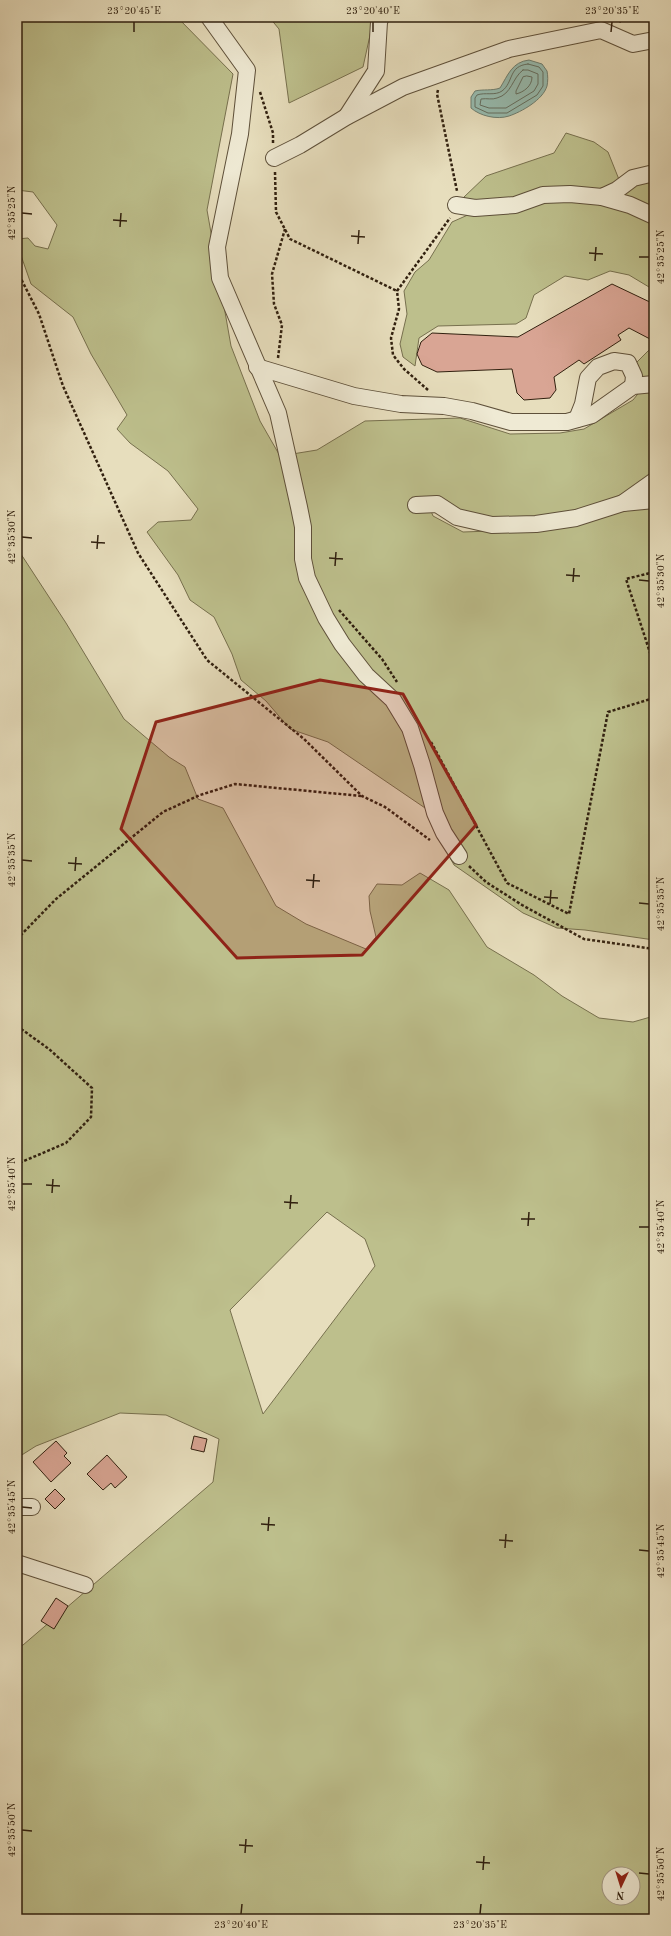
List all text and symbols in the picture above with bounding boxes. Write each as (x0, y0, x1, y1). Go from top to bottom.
text: 23°20'45"E (107, 6, 161, 16)
text: 23°20'40"E (346, 6, 400, 16)
text: 23°20'35"E (585, 6, 639, 16)
text: 42°35'25"N (7, 185, 17, 240)
text: 42°35'25"N (656, 229, 666, 284)
text: 42°35'30"N (7, 509, 17, 564)
text: 42°35'30"N (656, 553, 666, 608)
text: 42°35'35"N (7, 832, 17, 887)
text: 42°35'35"N (656, 876, 666, 931)
text: 42°35'40"N (7, 1156, 17, 1211)
text: 42°35'40"N (656, 1199, 666, 1254)
text: 42°35'45"N (7, 1479, 17, 1534)
text: 42°35'45"N (656, 1523, 666, 1578)
text: 42°35'50"N (7, 1802, 17, 1857)
text: 42°35'50"N (656, 1846, 666, 1901)
north arrow (601, 1866, 641, 1906)
text: N (615, 1889, 625, 1900)
text: 23°20'40"E (214, 1920, 268, 1930)
text: 23°20'35"E (453, 1920, 507, 1930)

